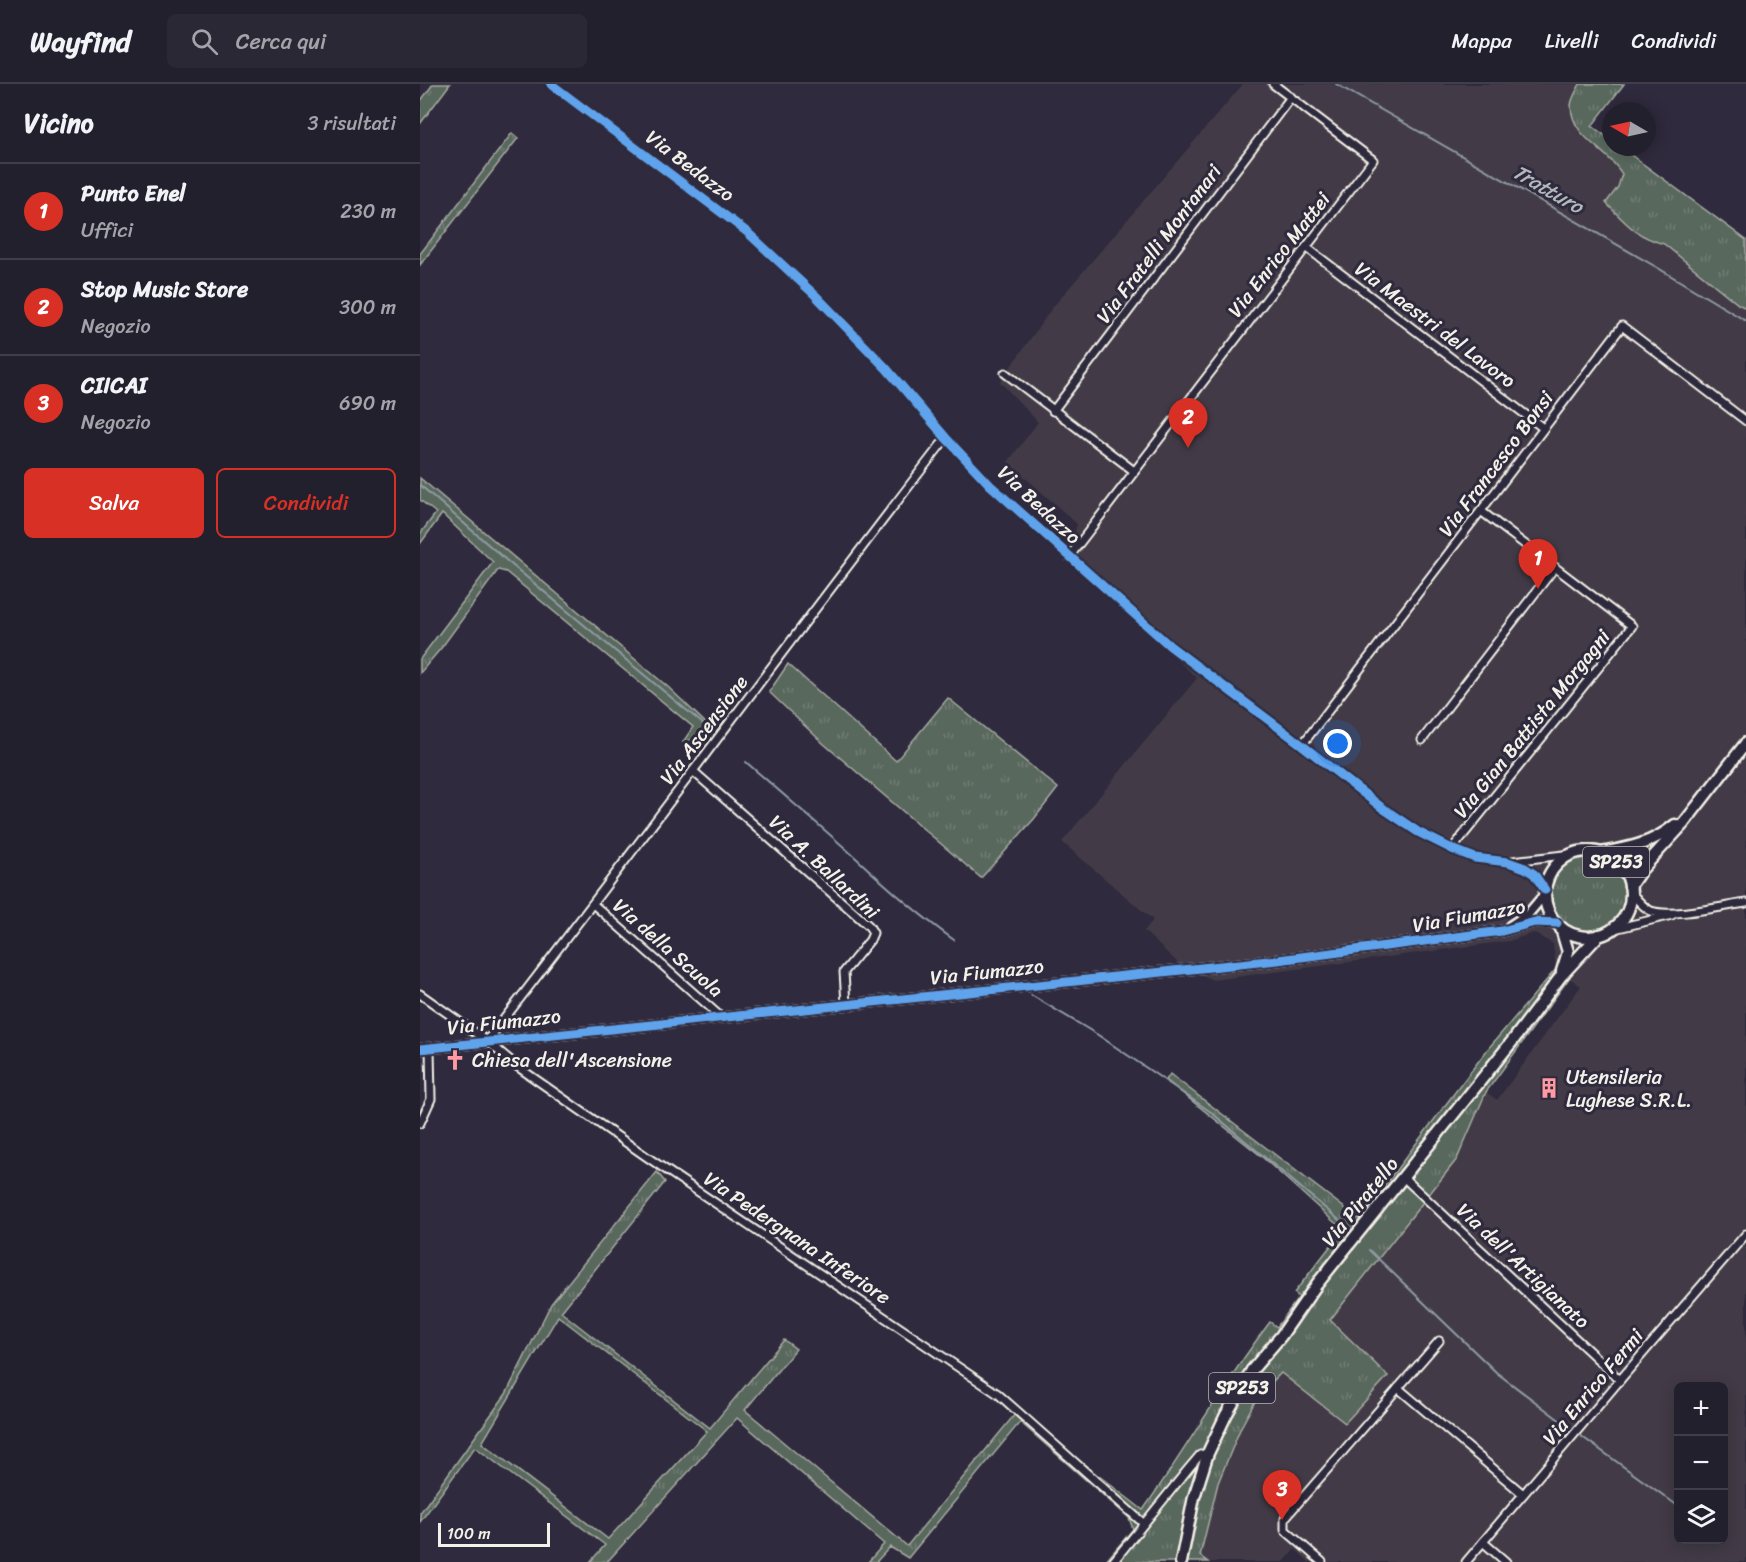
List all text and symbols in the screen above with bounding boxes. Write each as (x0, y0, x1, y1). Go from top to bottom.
search box (167, 14, 587, 68)
text: Wayfind (30, 17, 131, 66)
text: Cerca qui (236, 22, 326, 61)
text: Mappa (1451, 22, 1512, 60)
text: Livelli (1545, 22, 1599, 60)
text: Condividi (1632, 22, 1716, 60)
icon: search (188, 25, 221, 58)
text: Vicino (24, 100, 94, 146)
north arrow (1602, 102, 1656, 156)
text: 3 risultati (307, 106, 396, 141)
street label: Via Bedazzo (638, 120, 742, 212)
water label: Tratturo (1505, 153, 1592, 225)
street label: Via Fratelli Montanari (1087, 156, 1231, 331)
text: Punto Enel (81, 174, 186, 213)
street label: Via Enrico Mattei (1219, 183, 1340, 326)
text: 1 (39, 194, 48, 229)
text: 230 m (340, 194, 396, 229)
text: Uffici (81, 213, 133, 248)
street label: Via Maestri del Lavoro (1347, 252, 1523, 398)
text: Stop Music Store (81, 270, 248, 309)
text: 2 (38, 290, 49, 325)
text: 300 m (339, 290, 396, 325)
text: Negozio (81, 309, 151, 344)
text: CIICAI (81, 366, 147, 405)
street label: Via Francesco Bonsi (1429, 382, 1564, 545)
text: 3 (38, 386, 49, 421)
text: 690 m (339, 386, 396, 421)
pin: 2 (1168, 398, 1208, 448)
text: Negozio (81, 405, 151, 440)
street label: Via Bedazzo (989, 456, 1089, 554)
button: Salva (24, 468, 204, 538)
button: Condividi (216, 468, 396, 538)
pin: 1 (1518, 540, 1558, 589)
street label: Via Gian Battista Morgagni (1444, 620, 1621, 826)
street label: Via Ascensione (651, 667, 758, 793)
your location (1323, 729, 1352, 758)
street label: Via A. Ballardini (760, 806, 888, 928)
road number: SP253 (1583, 847, 1649, 877)
street label: Via della Scuola (604, 889, 732, 1007)
street label: Via Fiumazzo (1410, 889, 1528, 943)
street label: Via Fiumazzo (928, 949, 1046, 995)
street label: Via Fiumazzo (445, 999, 563, 1045)
place label: Chiesa dell'Ascensione (472, 1043, 672, 1078)
church icon: Chiesa dell'Ascensione (443, 1048, 467, 1072)
place label: Utensileria Lughese S.R.L. (1566, 1060, 1692, 1118)
building icon: Utensileria Lughese S.R.L. (1537, 1076, 1561, 1100)
street label: Via Piratello (1312, 1149, 1408, 1255)
street label: Via Pedergnana Inferiore (696, 1162, 898, 1314)
street label: Via dell'Artigianato (1448, 1194, 1598, 1338)
street label: Via Enrico Fermi (1533, 1320, 1653, 1453)
road number: SP253 (1209, 1373, 1275, 1403)
map controls (1674, 1382, 1728, 1544)
button: + (1674, 1382, 1728, 1436)
button: − (1674, 1436, 1728, 1490)
pin: 3 (1262, 1470, 1302, 1520)
button: layers (1674, 1490, 1728, 1544)
text: 100 m (447, 1519, 491, 1548)
scale bar (438, 1520, 550, 1548)

